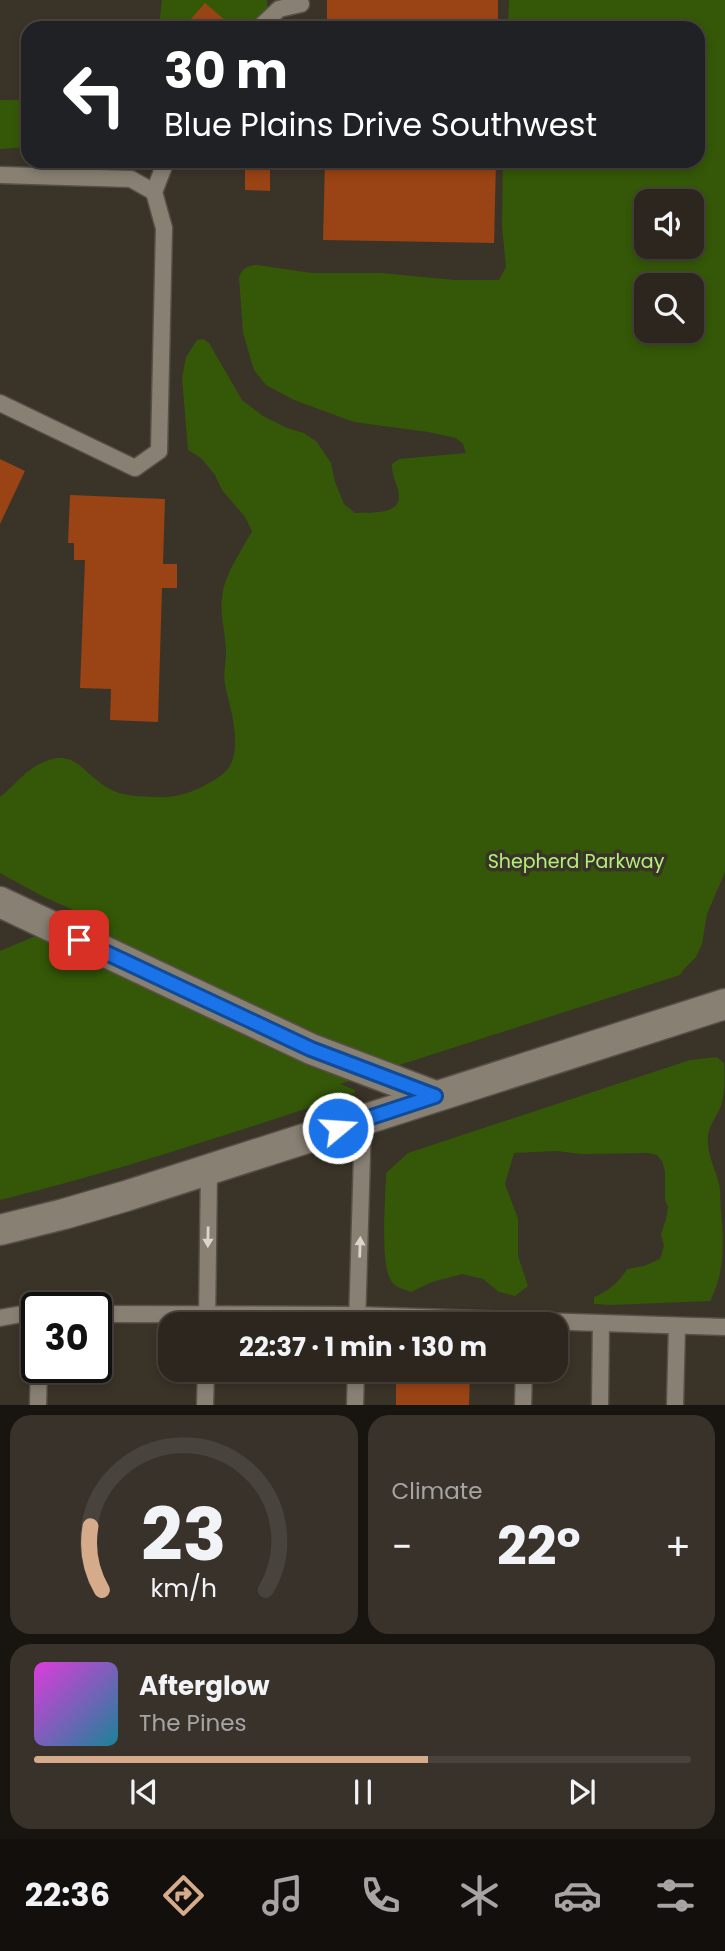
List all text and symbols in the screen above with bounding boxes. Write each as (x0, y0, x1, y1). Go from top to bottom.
text: 30 m (164, 37, 288, 105)
icon: left (49, 49, 140, 140)
text: Blue Plains Drive Southwest (164, 102, 597, 147)
map controls (634, 189, 704, 343)
button: sound (634, 189, 704, 259)
button: search (634, 273, 704, 343)
park label: Shepherd Parkway (488, 848, 665, 875)
pin (49, 910, 109, 970)
icon: arrive (60, 921, 98, 959)
position arrow (301, 1091, 375, 1165)
one-way arrow (202, 1226, 214, 1248)
one-way arrow (355, 1236, 366, 1258)
speed limit sign: 30 (21, 1292, 112, 1383)
text: 22:37 · 1 min · 130 m (239, 1329, 487, 1365)
text: Climate (392, 1475, 482, 1507)
text: 23 (141, 1485, 227, 1586)
text: 22° (497, 1510, 580, 1583)
text: − (392, 1520, 412, 1573)
text: + (665, 1520, 691, 1573)
text: km/h (150, 1571, 217, 1606)
text: Afterglow (139, 1668, 270, 1704)
text: The Pines (139, 1707, 247, 1739)
icon: previous (125, 1773, 163, 1811)
icon: pause (344, 1773, 382, 1811)
icon: next (563, 1773, 601, 1811)
icon: directions (159, 1871, 208, 1920)
icon: music (258, 1871, 307, 1920)
icon: phone (356, 1871, 405, 1920)
icon: climate (455, 1871, 504, 1920)
icon: car (553, 1871, 602, 1920)
icon: filters (651, 1871, 700, 1920)
text: 22:36 (25, 1872, 110, 1917)

